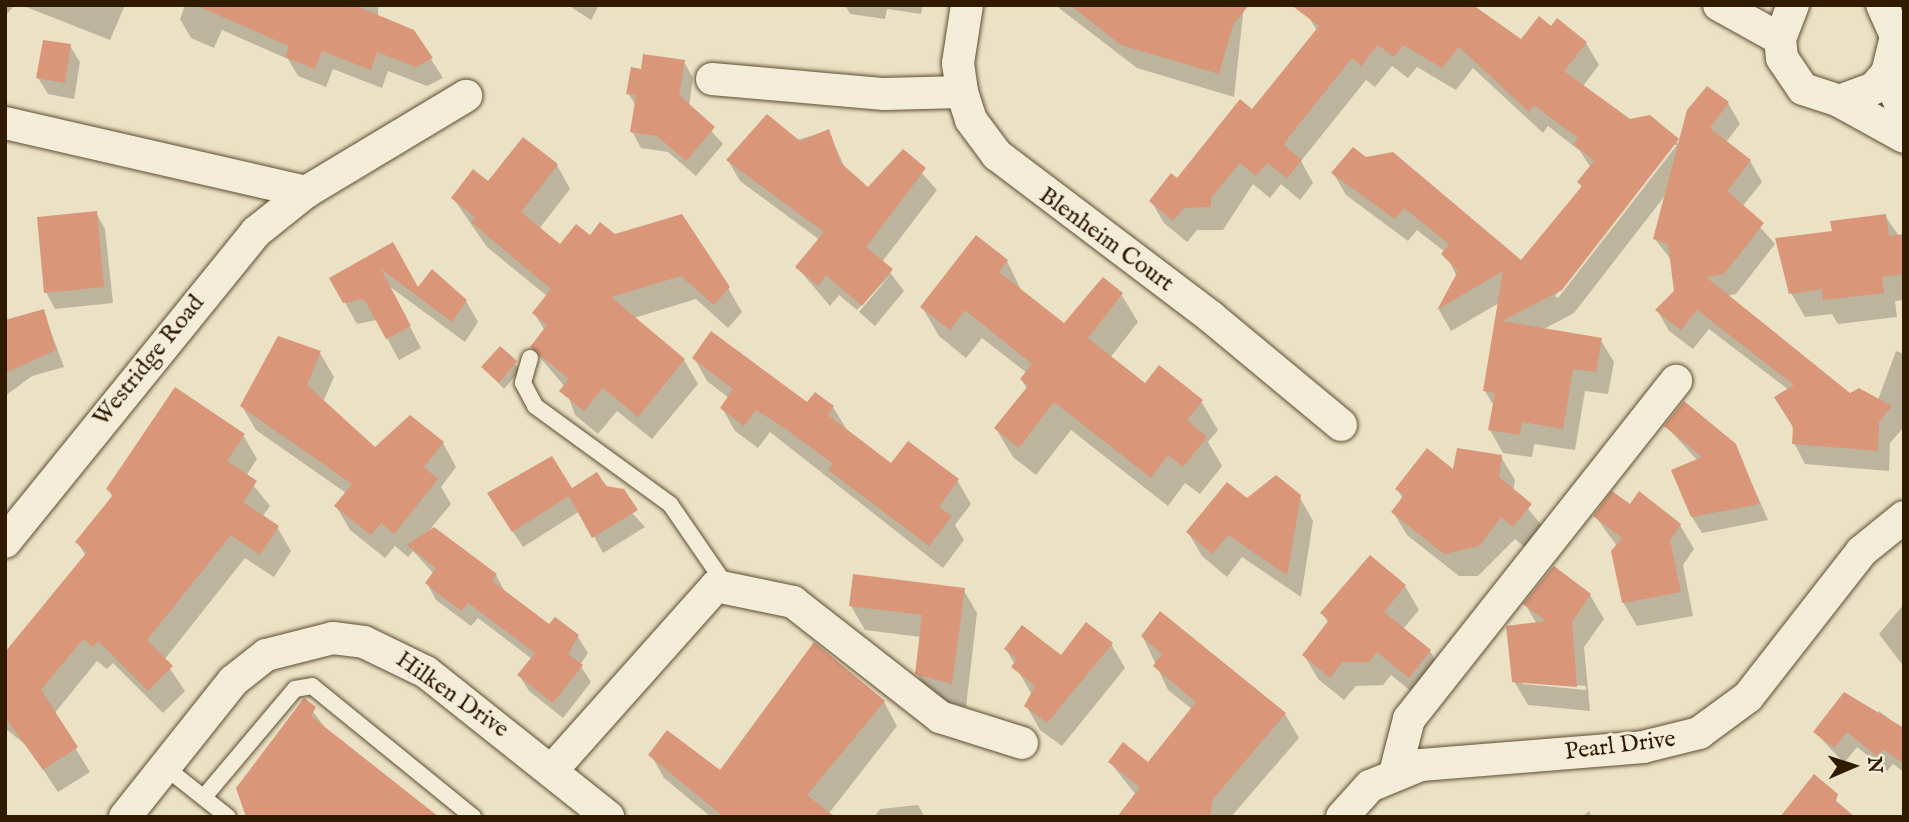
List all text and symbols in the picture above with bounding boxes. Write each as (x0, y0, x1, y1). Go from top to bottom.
street label: Blenheim Court (1033, 181, 1179, 299)
street label: Westridge Road (87, 289, 211, 433)
street label: Hilken Drive (390, 646, 514, 744)
street label: Pearl Drive (1563, 725, 1677, 767)
north arrow (1818, 731, 1888, 801)
text: N (1862, 756, 1886, 774)

